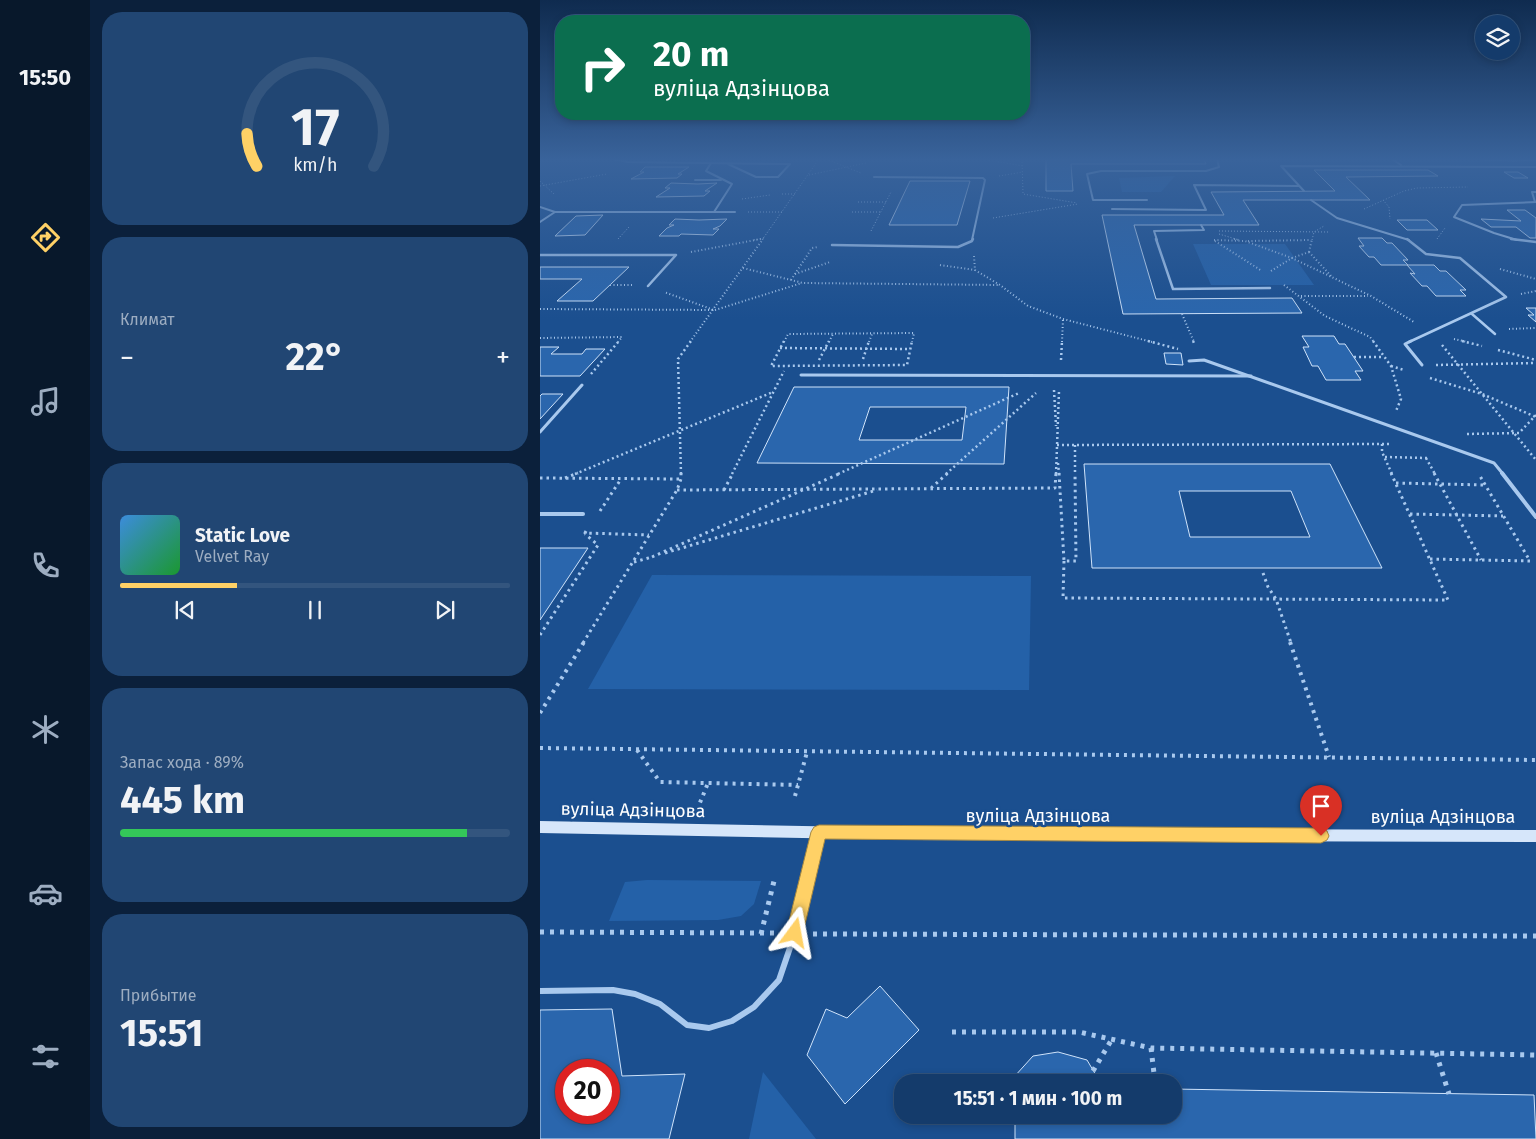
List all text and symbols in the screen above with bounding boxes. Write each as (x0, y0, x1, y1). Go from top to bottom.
map controls (1475, 15, 1520, 60)
button: layers (1475, 15, 1520, 60)
text: 20 m (653, 33, 729, 75)
icon: right (570, 35, 635, 100)
text: 15:50 (19, 64, 71, 91)
text: вуліца Адзінцова (653, 75, 830, 102)
text: 17 (291, 96, 339, 159)
text: km/h (293, 154, 337, 176)
icon: directions (28, 220, 63, 255)
text: Климат (120, 310, 175, 329)
text: 22° (285, 334, 345, 380)
text: − (120, 341, 134, 374)
text: + (496, 341, 510, 374)
icon: music (28, 384, 63, 419)
text: Static Love (195, 524, 290, 547)
text: Velvet Ray (195, 547, 269, 566)
icon: phone (28, 548, 63, 583)
icon: previous (171, 596, 199, 624)
icon: pause (301, 596, 329, 624)
icon: next (431, 596, 459, 624)
icon: climate (28, 712, 63, 747)
text: Запас хода · 89% (120, 753, 244, 772)
text: 445 km (120, 777, 245, 823)
pin (1300, 785, 1342, 836)
icon: arrive (1307, 792, 1335, 820)
street label: вуліца Адзінцова (560, 798, 706, 822)
street label: вуліца Адзінцова (966, 805, 1110, 827)
street label: вуліца Адзінцова (1371, 806, 1515, 828)
icon: car (28, 876, 63, 911)
position arrow (768, 906, 820, 958)
text: Прибытие (120, 986, 196, 1005)
text: 15:51 (120, 1010, 203, 1056)
icon: filters (28, 1039, 63, 1074)
speed limit sign: 20 (555, 1059, 620, 1124)
text: 15:51 · 1 мин · 100 m (954, 1087, 1122, 1110)

